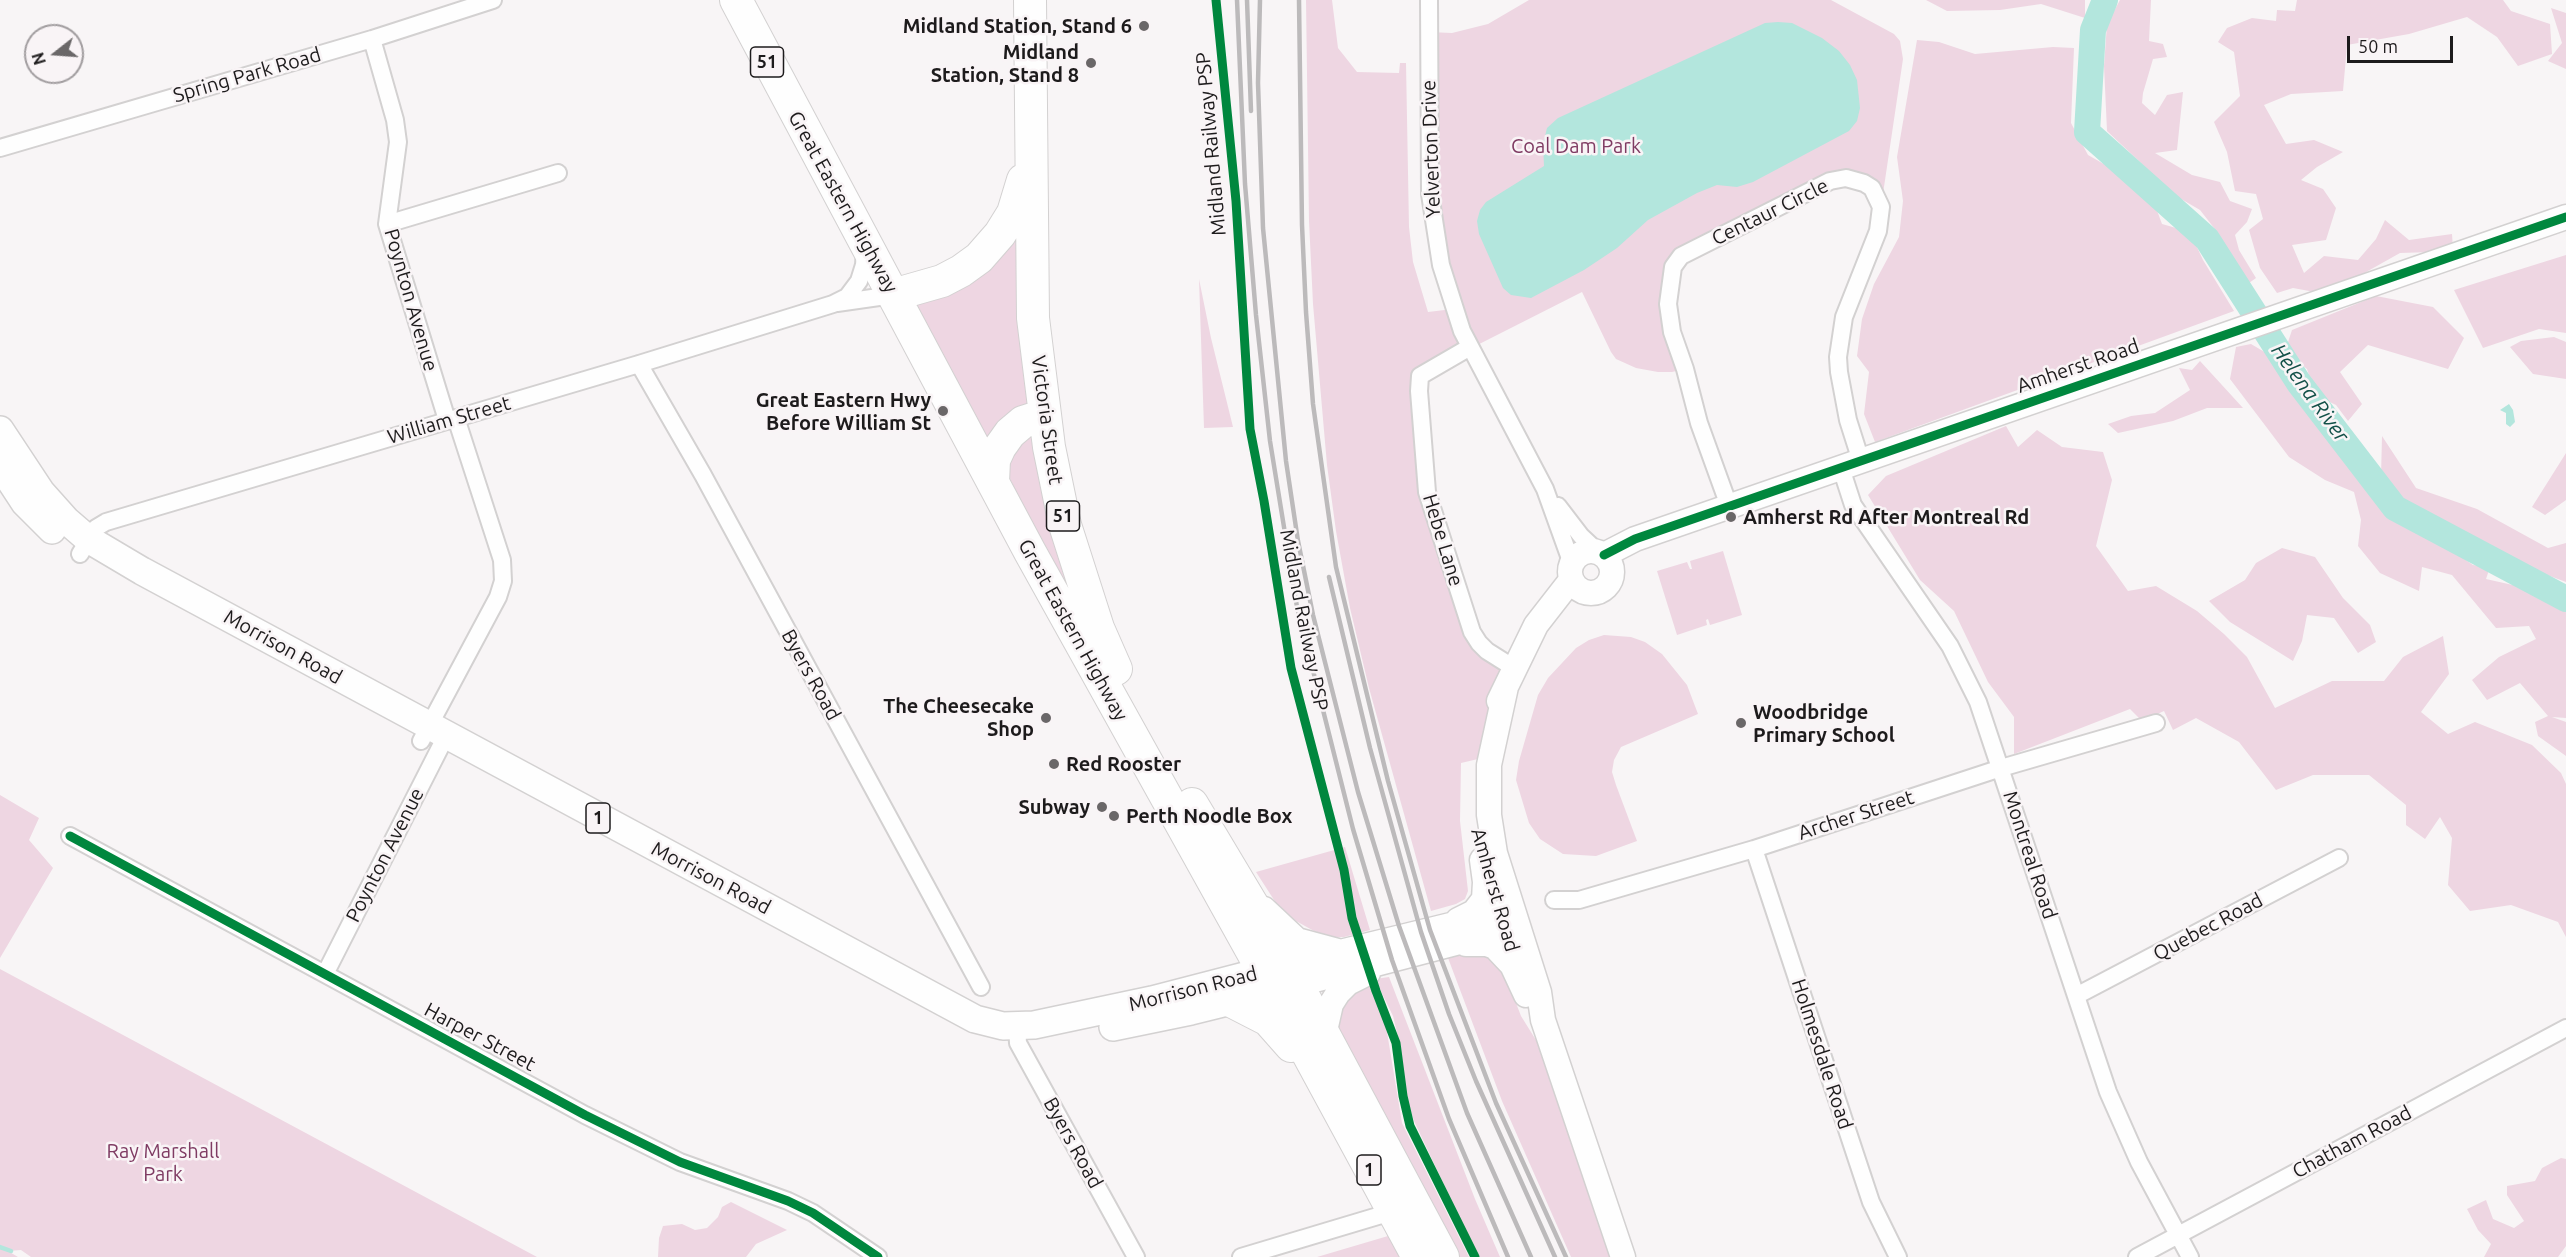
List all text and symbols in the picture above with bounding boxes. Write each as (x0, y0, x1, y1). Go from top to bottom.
place label: Midland Station, Stand 6 (903, 14, 1132, 38)
marker: Midland Station, Stand 6 (1137, 19, 1151, 33)
north arrow (24, 24, 84, 84)
scale bar (2350, 24, 2456, 62)
text: 50 m (2358, 36, 2398, 56)
place label: Midland Station, Stand 8 (931, 40, 1079, 87)
street label: Spring Park Road (170, 42, 324, 108)
road number: 51 (750, 47, 783, 77)
text: N (28, 50, 49, 67)
street label: Midland Railway PSP (1191, 51, 1231, 237)
marker: Midland Station, Stand 8 (1084, 56, 1098, 70)
street label: Yelverton Drive (1417, 80, 1445, 218)
street label: Great Eastern Highway (783, 107, 903, 297)
park label: Coal Dam Park (1511, 134, 1641, 158)
street label: Centaur Circle (1708, 173, 1832, 251)
street label: Poynton Avenue (379, 226, 443, 374)
street label: Amherst Road (2014, 334, 2142, 398)
water label: Helena River (2266, 339, 2354, 447)
street label: Victoria Street (1026, 354, 1068, 486)
place label: Great Eastern Hwy Before William St (756, 388, 931, 435)
street label: William Street (385, 391, 513, 449)
marker: Great Eastern Hwy Before William St (936, 404, 950, 418)
street label: Hebe Lane (1418, 491, 1468, 589)
road number: 51 (1046, 501, 1080, 531)
place label: Amherst Rd After Montreal Rd (1743, 505, 2029, 529)
marker: Amherst Rd After Montreal Rd (1724, 510, 1738, 524)
street label: Midland Railway PSP (1275, 527, 1333, 713)
street label: Great Eastern Highway (1013, 535, 1133, 725)
street label: Morrison Road (220, 605, 346, 689)
street label: Byers Road (776, 625, 846, 725)
place label: The Cheesecake Shop (883, 694, 1034, 741)
place label: Woodbridge Primary School (1753, 700, 1895, 747)
marker: The Cheesecake Shop (1039, 711, 1053, 725)
marker: Woodbridge Primary School (1734, 716, 1748, 730)
place label: Red Rooster (1066, 752, 1181, 776)
marker: Red Rooster (1047, 757, 1061, 771)
street label: Poynton Avenue (341, 784, 429, 926)
street label: Archer Street (1795, 785, 1917, 845)
street label: Montreal Road (1998, 788, 2062, 922)
place label: Subway (1018, 795, 1090, 819)
marker: Subway (1095, 800, 1109, 814)
road number: 1 (586, 803, 610, 833)
place label: Perth Noodle Box (1126, 804, 1292, 828)
marker: Perth Noodle Box (1107, 809, 1121, 823)
street label: Amherst Road (1466, 825, 1524, 955)
street label: Morrison Road (647, 837, 775, 919)
street label: Quebec Road (2149, 888, 2267, 966)
street label: Morrison Road (1126, 961, 1260, 1017)
street label: Holmesdale Road (1786, 976, 1858, 1132)
street label: Harper Street (420, 998, 540, 1076)
street label: Byers Road (1038, 1093, 1108, 1193)
street label: Chatham Road (2288, 1101, 2416, 1183)
park label: Ray Marshall Park (107, 1139, 219, 1186)
road number: 1 (1357, 1155, 1381, 1185)

